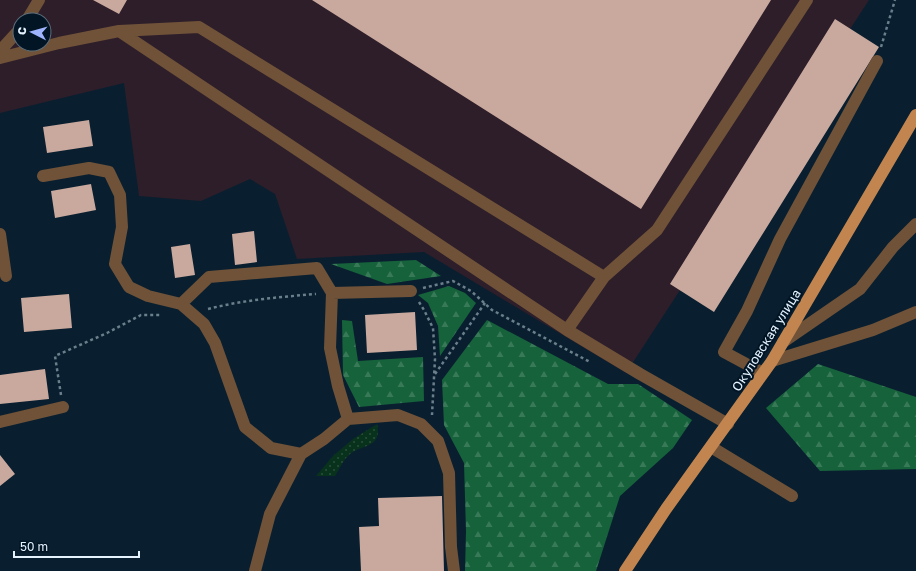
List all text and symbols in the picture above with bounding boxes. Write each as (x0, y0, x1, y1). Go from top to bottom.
north arrow (12, 12, 52, 52)
text: С (15, 26, 28, 35)
street label: Окуловская улица (728, 286, 804, 394)
scale bar (14, 533, 139, 559)
text: 50 m (20, 539, 48, 554)

